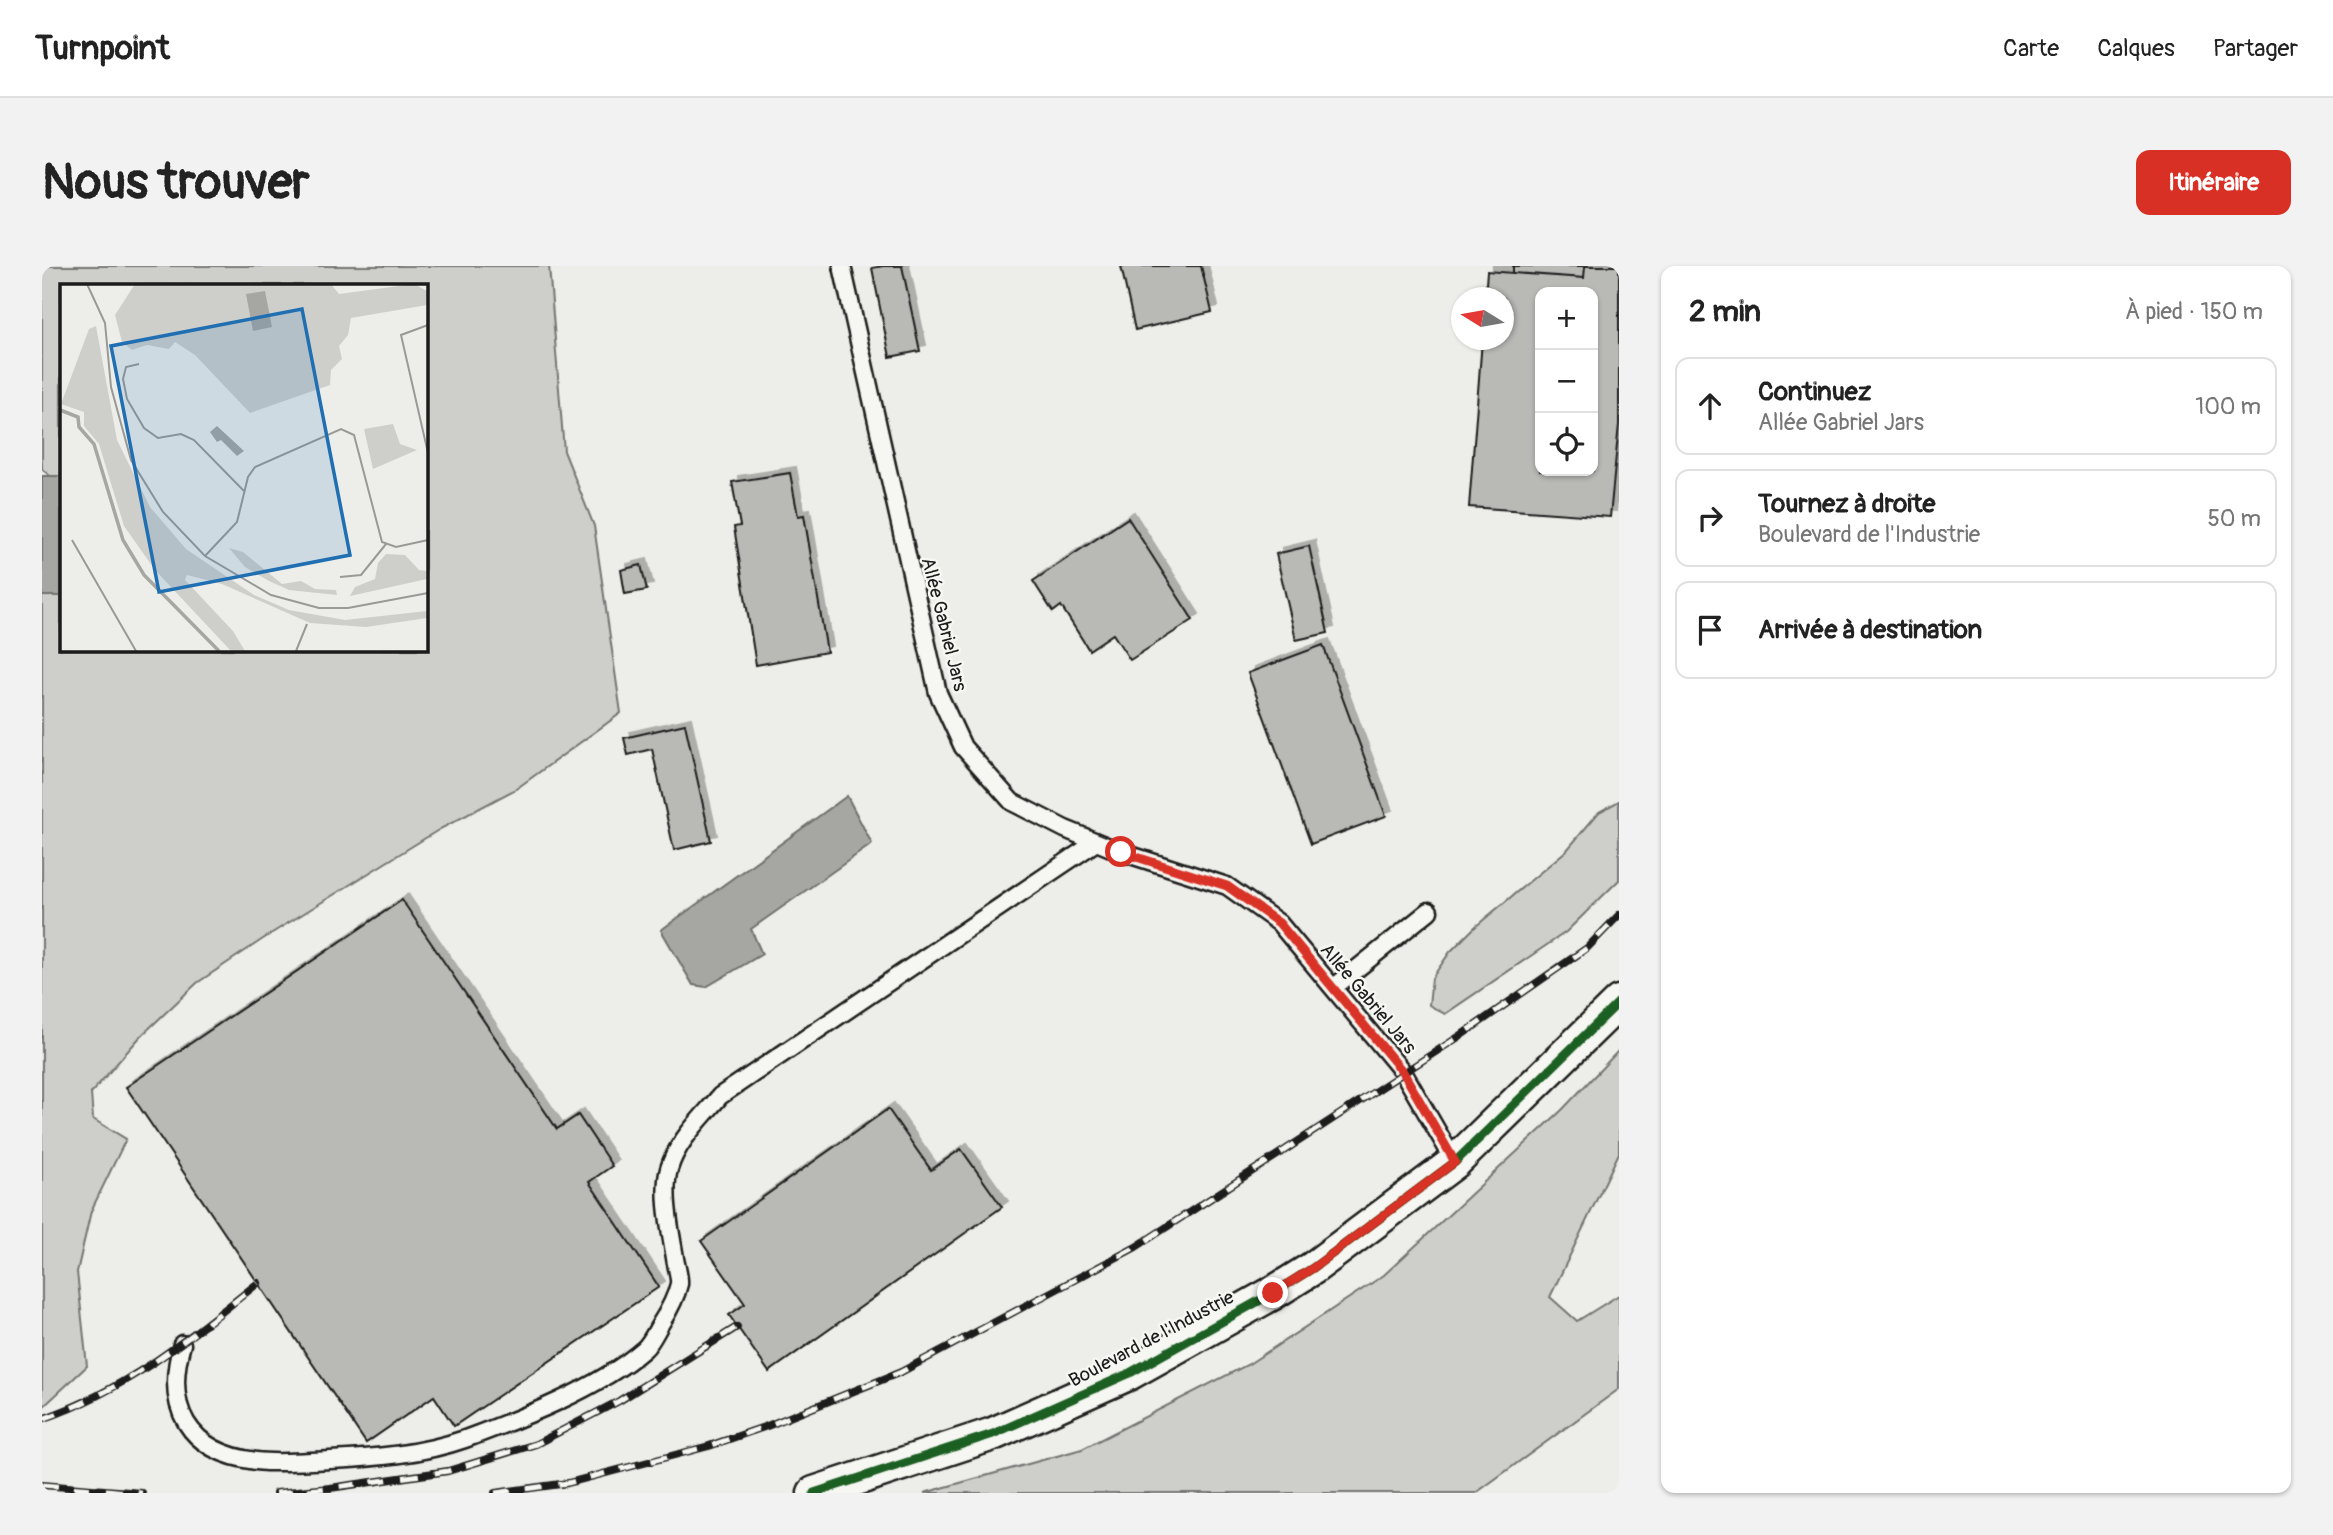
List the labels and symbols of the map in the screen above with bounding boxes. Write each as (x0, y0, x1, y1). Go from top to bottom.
inset map (60, 284, 427, 651)
north arrow (1451, 287, 1514, 350)
street label: Allée Gabriel Jars (916, 555, 972, 694)
route start (1105, 836, 1136, 867)
street label: Allée Gabriel Jars (1315, 938, 1422, 1059)
route end (1257, 1277, 1288, 1308)
street label: Boulevard de l'Industrie (1065, 1285, 1239, 1393)

